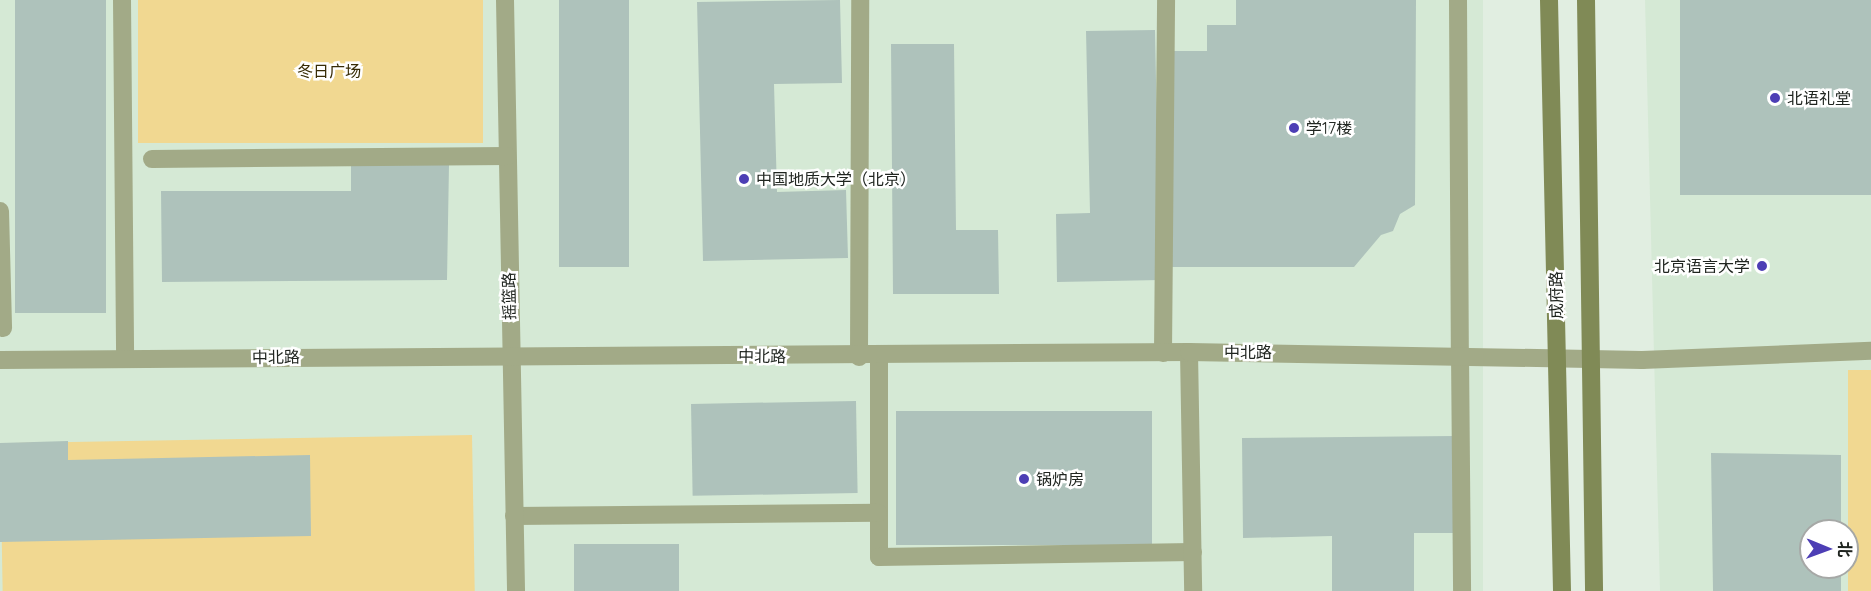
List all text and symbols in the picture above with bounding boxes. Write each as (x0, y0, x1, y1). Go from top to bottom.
park label: 冬日广场 (297, 61, 361, 81)
place label: 北语礼堂 (1787, 88, 1851, 108)
marker: 北语礼堂 (1768, 91, 1782, 105)
place label: 学17楼 (1306, 118, 1352, 138)
marker: 学17楼 (1287, 121, 1301, 135)
place label: 中国地质大学（北京） (756, 169, 916, 189)
marker: 中国地质大学（北京） (737, 172, 751, 186)
place label: 北京语言大学 (1654, 256, 1750, 276)
marker: 北京语言大学 (1755, 259, 1769, 273)
street label: 成府路 (1546, 271, 1566, 319)
street label: 摇篮路 (499, 272, 519, 320)
street label: 中北路 (1224, 342, 1272, 362)
street label: 中北路 (738, 346, 786, 366)
street label: 中北路 (252, 347, 300, 367)
place label: 锅炉房 (1036, 469, 1084, 489)
marker: 锅炉房 (1017, 472, 1031, 486)
north arrow (1799, 519, 1859, 579)
text: 北 (1835, 541, 1855, 557)

